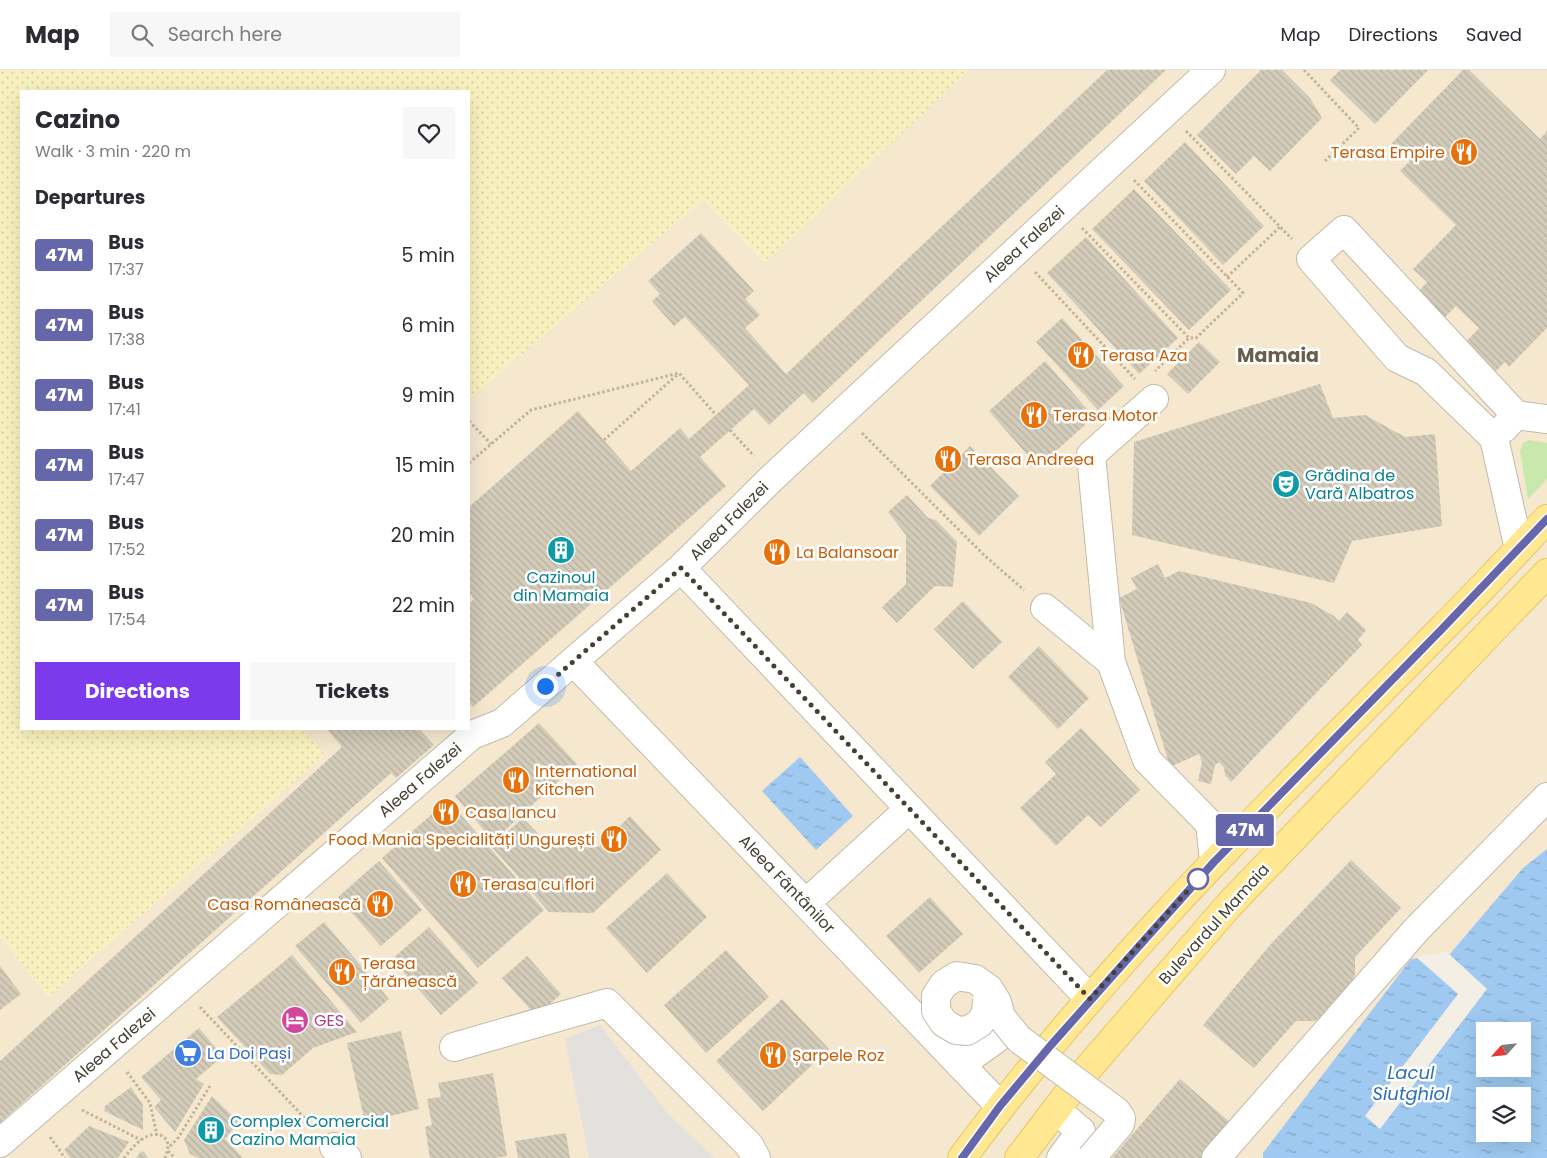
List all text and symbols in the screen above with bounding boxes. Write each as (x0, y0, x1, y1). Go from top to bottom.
search box (110, 12, 460, 57)
text: Map (25, 18, 80, 51)
icon: search (128, 21, 156, 49)
text: Search here (168, 21, 282, 48)
text: Map (1281, 22, 1320, 47)
text: Directions (1348, 22, 1438, 47)
text: Saved (1466, 22, 1522, 47)
text: Cazino (35, 103, 120, 136)
button: heart (403, 107, 455, 159)
restaurant icon: Terasa Empire (1449, 137, 1479, 167)
text: Walk · 3 min · 220 m (35, 140, 191, 163)
place label: Terasa Empire (1331, 141, 1445, 164)
text: Departures (35, 184, 145, 211)
street label: Aleea Falezei (978, 200, 1070, 288)
text: Bus (108, 229, 144, 256)
text: 47M (45, 242, 83, 267)
text: 5 min (402, 242, 455, 269)
text: 17:37 (108, 258, 144, 281)
text: Bus (108, 299, 144, 326)
text: 47M (45, 312, 83, 337)
text: 6 min (401, 312, 455, 339)
text: 17:38 (108, 328, 145, 351)
restaurant icon: Terasa Aza (1066, 340, 1096, 370)
district label: Mamaia (1237, 342, 1319, 369)
place label: Terasa Aza (1100, 344, 1188, 367)
text: Bus (108, 369, 144, 396)
text: 47M (45, 382, 83, 407)
text: 9 min (402, 382, 455, 409)
text: 17:41 (108, 398, 141, 421)
restaurant icon: Terasa Motor (1019, 400, 1049, 430)
place label: Terasa Motor (1053, 404, 1158, 427)
text: Bus (108, 439, 144, 466)
restaurant icon: Terasa Andreea (933, 444, 963, 474)
place label: Terasa Andreea (967, 448, 1094, 471)
text: 47M (45, 452, 83, 477)
text: 15 min (396, 452, 455, 479)
place label: Grădina de Vară Albatros (1305, 464, 1414, 505)
text: 17:47 (108, 468, 144, 491)
theatre icon: Grădina de Vară Albatros (1271, 469, 1301, 499)
street label: Aleea Falezei (684, 476, 774, 566)
text: Bus (108, 509, 144, 536)
text: 47M (45, 522, 83, 547)
text: 20 min (391, 522, 455, 549)
building icon: Cazinoul din Mamaia (546, 535, 576, 565)
restaurant icon: La Balansoar (762, 537, 792, 567)
text: 17:52 (108, 538, 145, 561)
place label: La Balansoar (796, 541, 899, 564)
place label: Cazinoul din Mamaia (513, 566, 609, 607)
text: Bus (108, 579, 144, 606)
text: 47M (45, 592, 83, 617)
text: 22 min (392, 592, 455, 619)
text: 17:54 (108, 608, 146, 631)
button: Directions (35, 662, 240, 720)
button: Tickets (250, 662, 455, 720)
your location (533, 674, 558, 699)
street label: Aleea Falezei (373, 737, 467, 823)
place label: International Kitchen (535, 760, 637, 801)
restaurant icon: International Kitchen (501, 765, 531, 795)
restaurant icon: Casa Iancu (431, 797, 461, 827)
place label: Casa Iancu (465, 801, 557, 824)
line badge: 47M (1216, 814, 1274, 846)
text: 47M (1226, 817, 1264, 842)
restaurant icon: Food Mania Specialități Ungurești (599, 824, 629, 854)
place label: Food Mania Specialități Ungurești (328, 828, 595, 851)
street label: Aleea Fântânilor (734, 829, 840, 939)
street label: Bulevardul Mamaia (1153, 858, 1275, 990)
unlabelled marker (1187, 868, 1209, 890)
restaurant icon: Terasa cu flori (448, 869, 478, 899)
place label: Terasa cu flori (482, 873, 594, 896)
restaurant icon: Casa Românească (365, 889, 395, 919)
place label: Casa Românească (207, 893, 361, 916)
place label: Terasa Țărănească (361, 952, 457, 993)
restaurant icon: Terasa Țărănească (327, 957, 357, 987)
street label: Aleea Falezei (67, 1002, 161, 1088)
hotel icon: GES (280, 1005, 310, 1035)
place label: GES (314, 1009, 344, 1032)
north arrow (1476, 1022, 1531, 1078)
map controls (1476, 1022, 1531, 1142)
supermarket icon: La Doi Pași (173, 1038, 203, 1068)
restaurant icon: Șarpele Roz (758, 1040, 788, 1070)
place label: La Doi Pași (207, 1042, 291, 1065)
place label: Șarpele Roz (792, 1044, 884, 1067)
water label: Lacul Siutghiol (1372, 1060, 1450, 1106)
button: layers (1476, 1087, 1531, 1142)
place label: Complex Comercial Cazino Mamaia (230, 1110, 389, 1151)
building icon: Complex Comercial Cazino Mamaia (196, 1115, 226, 1145)

